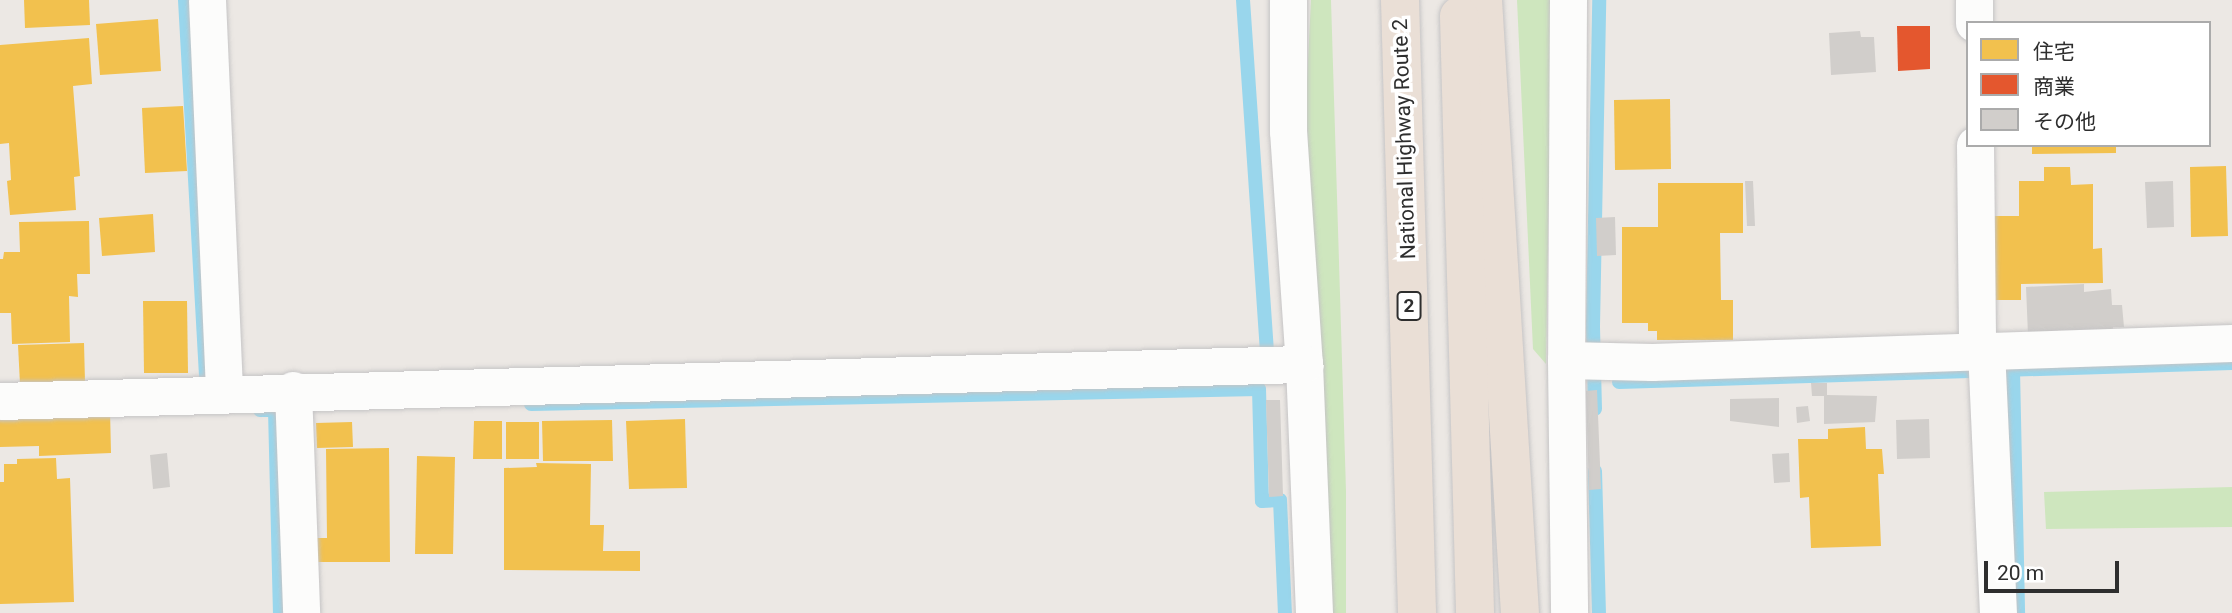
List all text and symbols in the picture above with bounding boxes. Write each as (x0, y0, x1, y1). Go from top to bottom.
street label: National Highway Route 2 (1387, 18, 1421, 260)
legend (1966, 21, 2211, 147)
text: 住宅 (2033, 40, 2075, 64)
text: 商業 (2033, 75, 2075, 99)
text: その他 (2033, 110, 2096, 134)
road number: 2 (1395, 290, 1423, 322)
scale bar (1987, 546, 2122, 590)
text: 20 m (1997, 561, 2044, 585)

